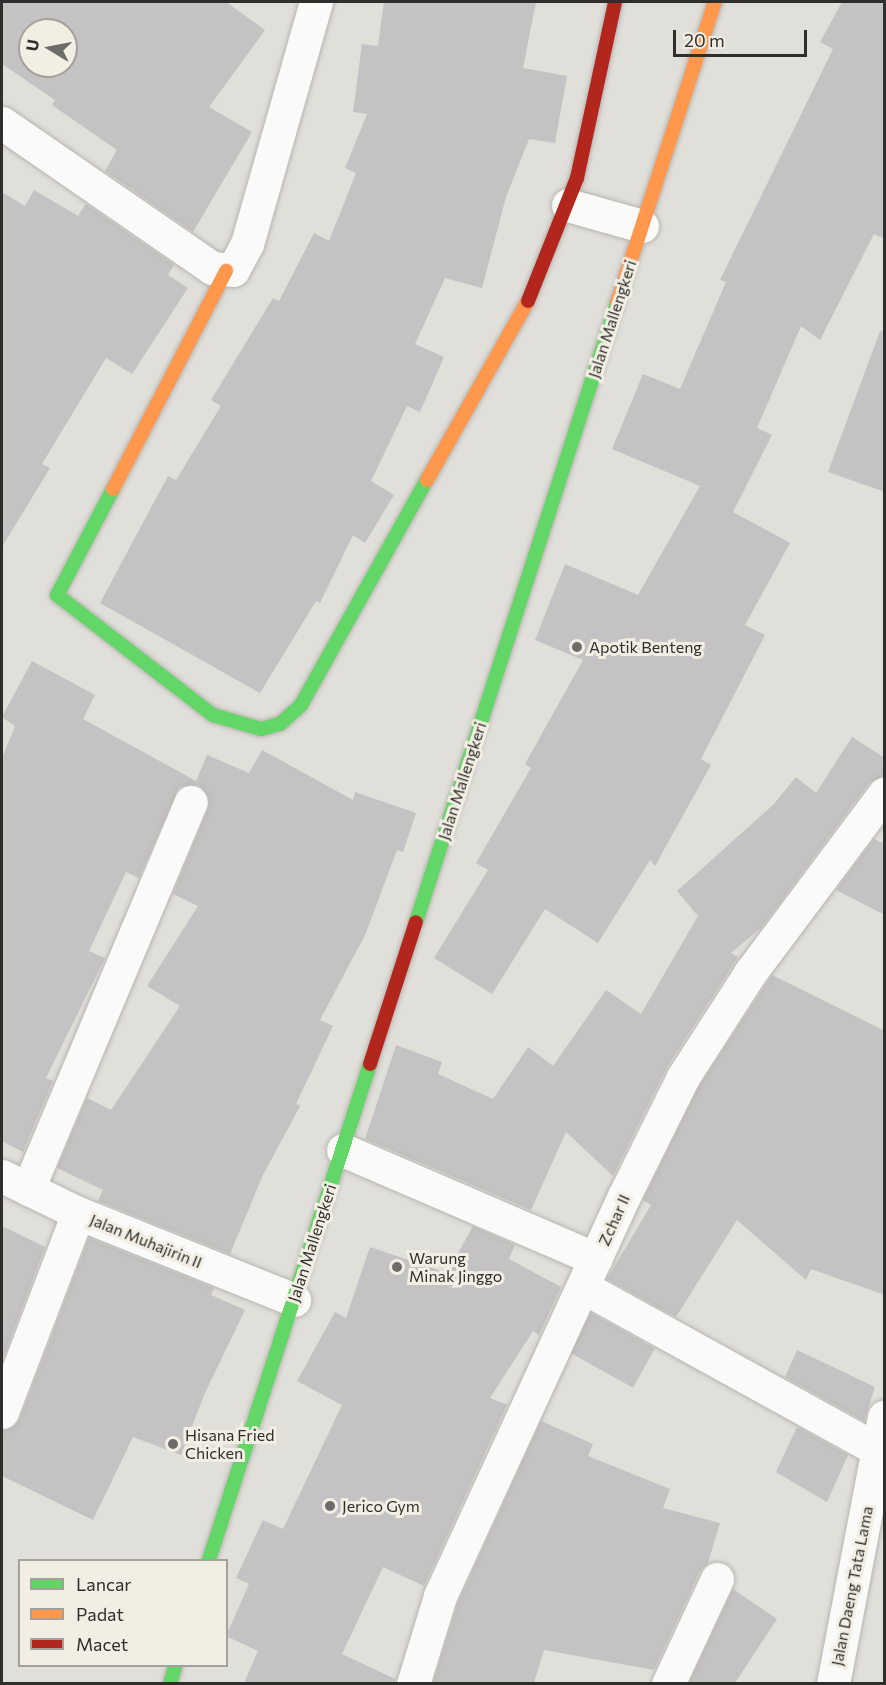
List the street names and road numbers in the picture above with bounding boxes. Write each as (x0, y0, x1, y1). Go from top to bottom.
street label: Jalan Mallengkeri (584, 258, 640, 380)
street label: Jalan Mallengkeri (434, 720, 490, 842)
street label: Jalan Mallengkeri (284, 1182, 340, 1304)
street label: Zchar II (594, 1191, 634, 1249)
street label: Jalan Muhajirin II (87, 1210, 205, 1272)
street label: Jalan Daeng Tata Lama (827, 1505, 877, 1667)

